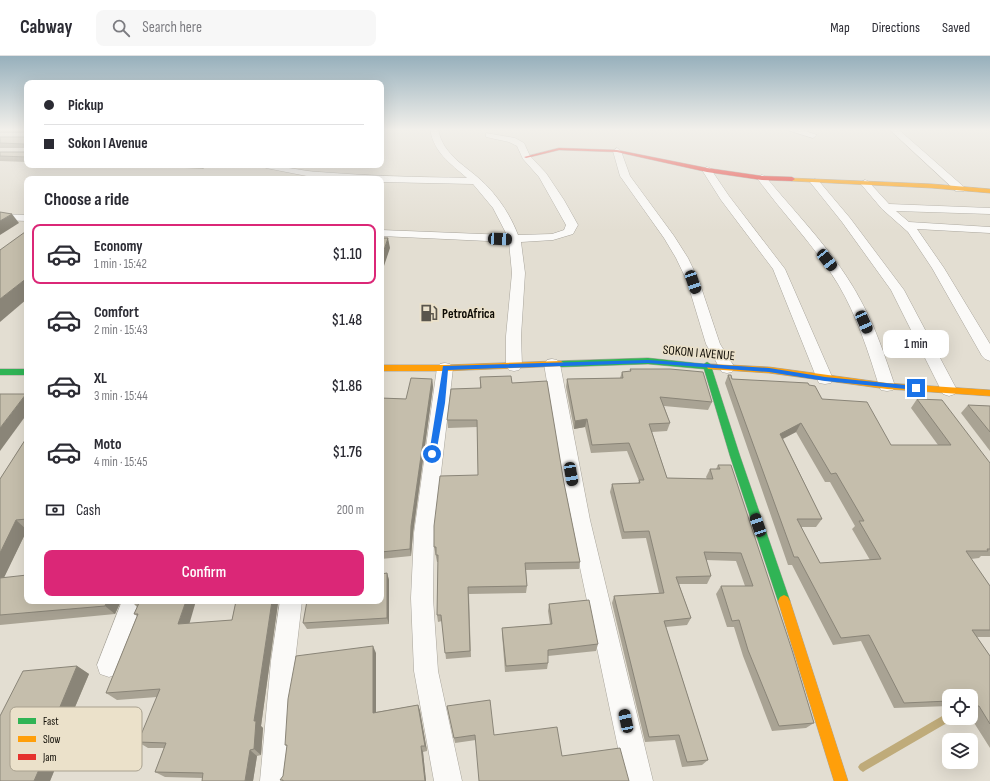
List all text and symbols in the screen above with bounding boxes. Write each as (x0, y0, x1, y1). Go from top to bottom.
search box (96, 10, 376, 46)
text: Cabway (20, 16, 72, 39)
icon: search (110, 17, 132, 39)
text: Search here (142, 18, 202, 37)
text: Map (830, 19, 850, 36)
text: Directions (872, 19, 920, 36)
text: Saved (942, 19, 970, 36)
text: Pickup (68, 96, 104, 115)
text: Sokon I Avenue (68, 134, 148, 153)
text: Choose a ride (44, 189, 129, 210)
car (488, 232, 512, 246)
icon: car (46, 236, 82, 272)
text: Economy (94, 237, 143, 256)
text: $1.10 (333, 245, 362, 264)
car (815, 247, 839, 273)
text: 1 min · 15:42 (94, 256, 147, 272)
car (683, 269, 703, 295)
icon: car (46, 302, 82, 338)
text: Comfort (94, 303, 139, 322)
fuel station icon: PetroAfrica (419, 303, 439, 323)
place label: PetroAfrica (442, 306, 495, 322)
car (854, 309, 874, 335)
text: $1.48 (332, 311, 362, 330)
text: 2 min · 15:43 (94, 322, 148, 338)
callout: 1 min (883, 330, 949, 358)
text: 1 min (904, 336, 928, 352)
street label: SOKON I AVENUE (662, 342, 736, 364)
icon: car (46, 368, 82, 404)
text: XL (94, 369, 107, 388)
text: $1.86 (332, 377, 362, 396)
route end (907, 379, 925, 397)
text: 3 min · 15:44 (94, 388, 148, 404)
icon: car (46, 434, 82, 470)
text: Moto (94, 435, 121, 454)
text: $1.76 (333, 443, 362, 462)
route start (423, 445, 441, 463)
text: 4 min · 15:45 (94, 454, 147, 470)
car (563, 461, 579, 487)
icon: cash (44, 499, 66, 521)
text: Cash (76, 501, 101, 520)
text: 200 m (337, 502, 364, 518)
car (748, 512, 768, 538)
button: Confirm (44, 550, 364, 596)
map controls (942, 689, 978, 769)
button: locate (942, 689, 978, 725)
legend (10, 707, 142, 771)
car (618, 708, 634, 734)
text: Fast (43, 715, 59, 728)
text: Slow (43, 733, 60, 746)
button: layers (942, 733, 978, 769)
text: Jam (42, 751, 57, 764)

